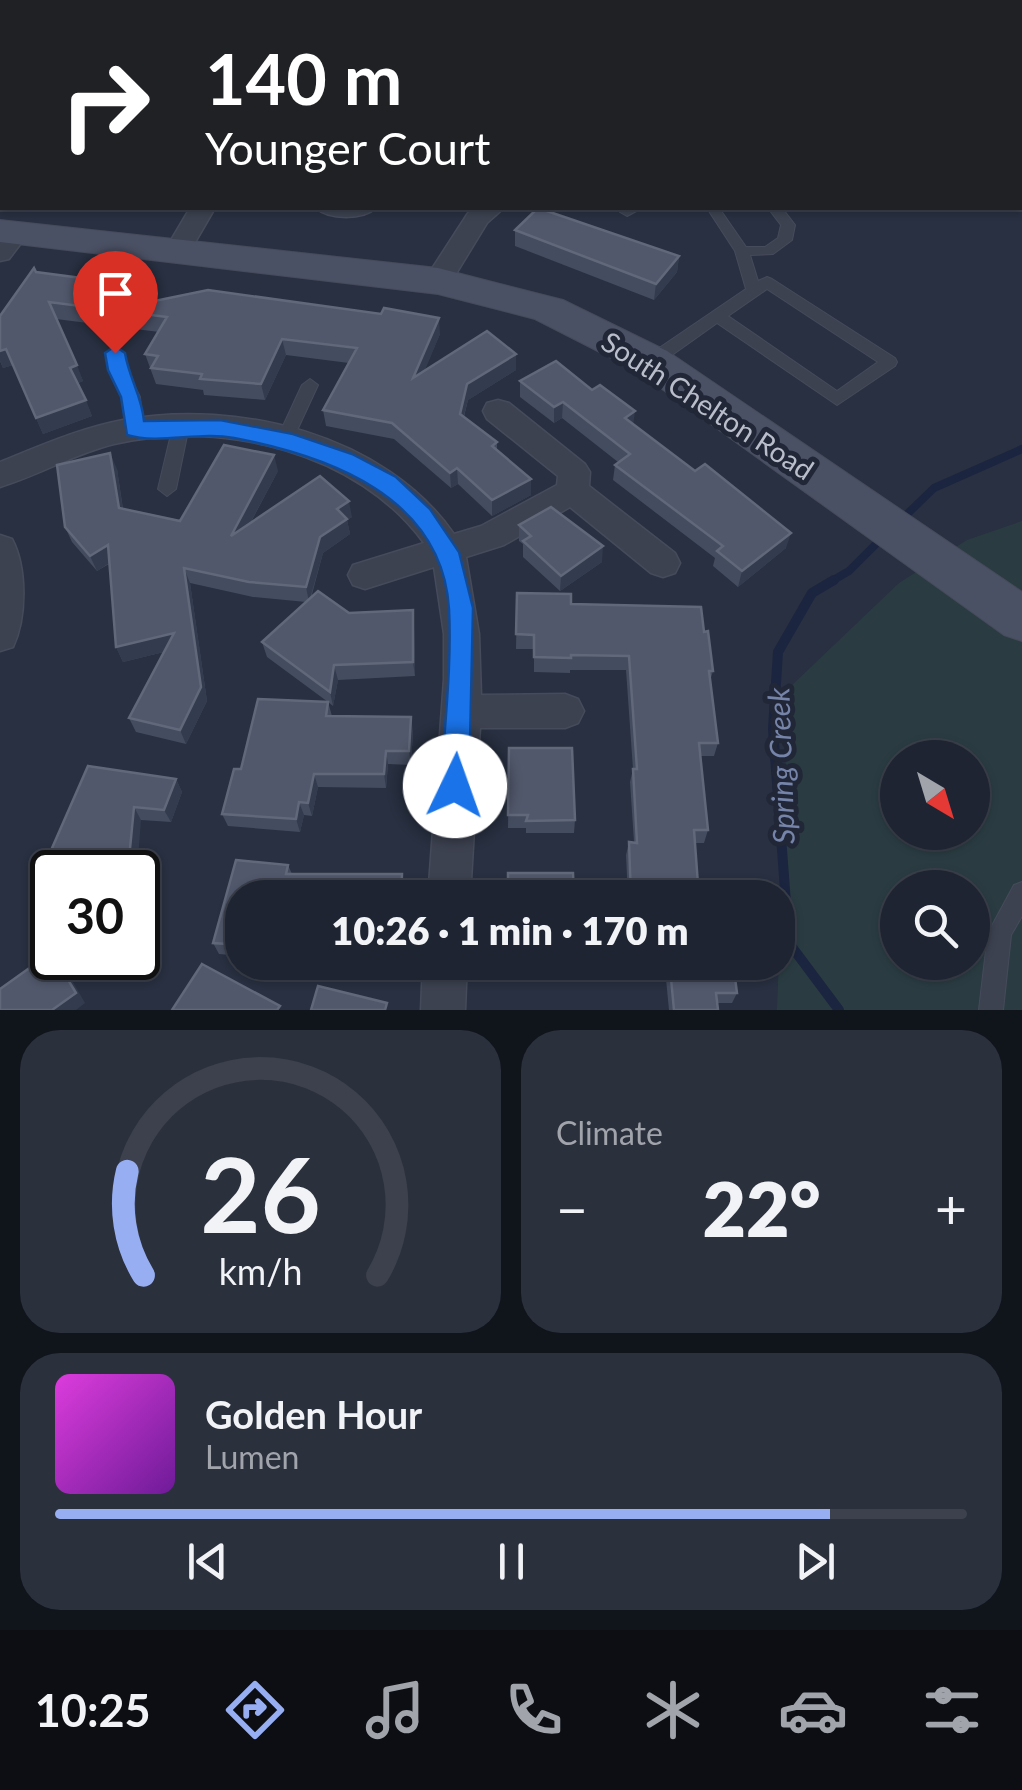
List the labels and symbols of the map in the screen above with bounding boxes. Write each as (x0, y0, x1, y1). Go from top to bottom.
pin (73, 251, 158, 354)
street label: South Chelton Road (596, 324, 820, 486)
water label: Spring Creek (759, 686, 801, 845)
position arrow (403, 734, 507, 838)
north arrow (880, 740, 990, 850)
speed limit sign: 30 (30, 850, 160, 980)

